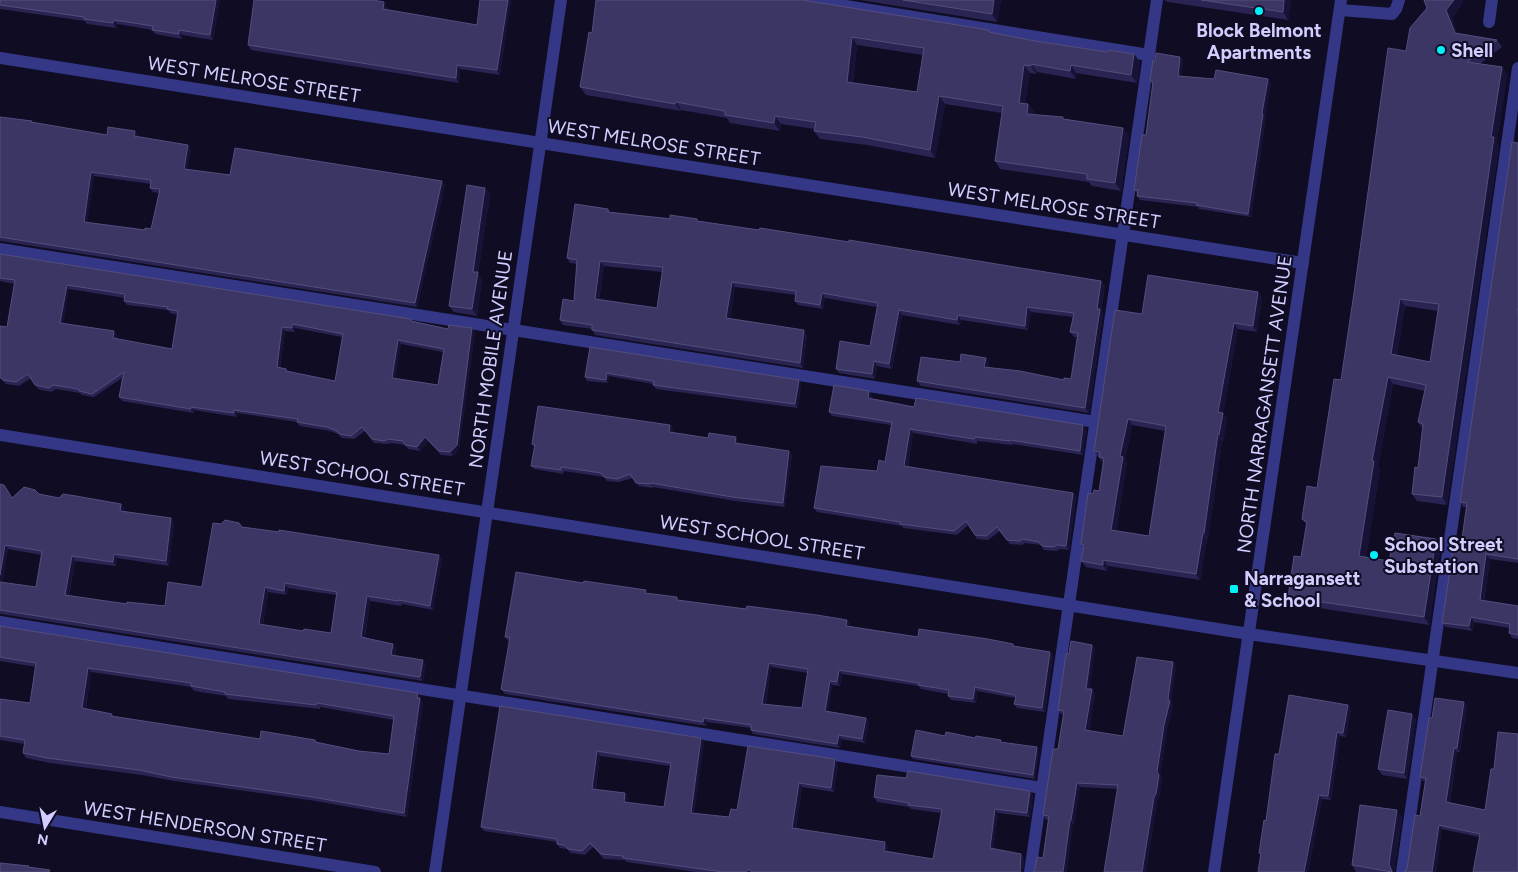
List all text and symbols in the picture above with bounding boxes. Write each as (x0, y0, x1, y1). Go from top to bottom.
marker: Block Belmont Apartments (1253, 5, 1265, 17)
place label: Block Belmont Apartments (1196, 19, 1322, 64)
place label: Shell (1451, 39, 1493, 62)
marker: Shell (1435, 44, 1447, 56)
street label: WEST MELROSE STREET (146, 51, 362, 108)
street label: WEST MELROSE STREET (546, 114, 762, 171)
street label: WEST MELROSE STREET (946, 177, 1162, 234)
street label: NORTH MOBILE AVENUE (464, 249, 517, 470)
street label: NORTH NARRAGANSETT AVENUE (1232, 254, 1297, 555)
street label: WEST SCHOOL STREET (258, 446, 466, 501)
street label: WEST SCHOOL STREET (658, 510, 866, 565)
place label: School Street Substation (1384, 533, 1503, 578)
marker: School Street Substation (1368, 549, 1380, 561)
place label: Narragansett & School (1244, 567, 1361, 612)
marker: Narragansett & School (1228, 583, 1240, 595)
street label: WEST HENDERSON STREET (82, 796, 329, 857)
north arrow (20, 802, 70, 852)
text: N (36, 830, 50, 849)

